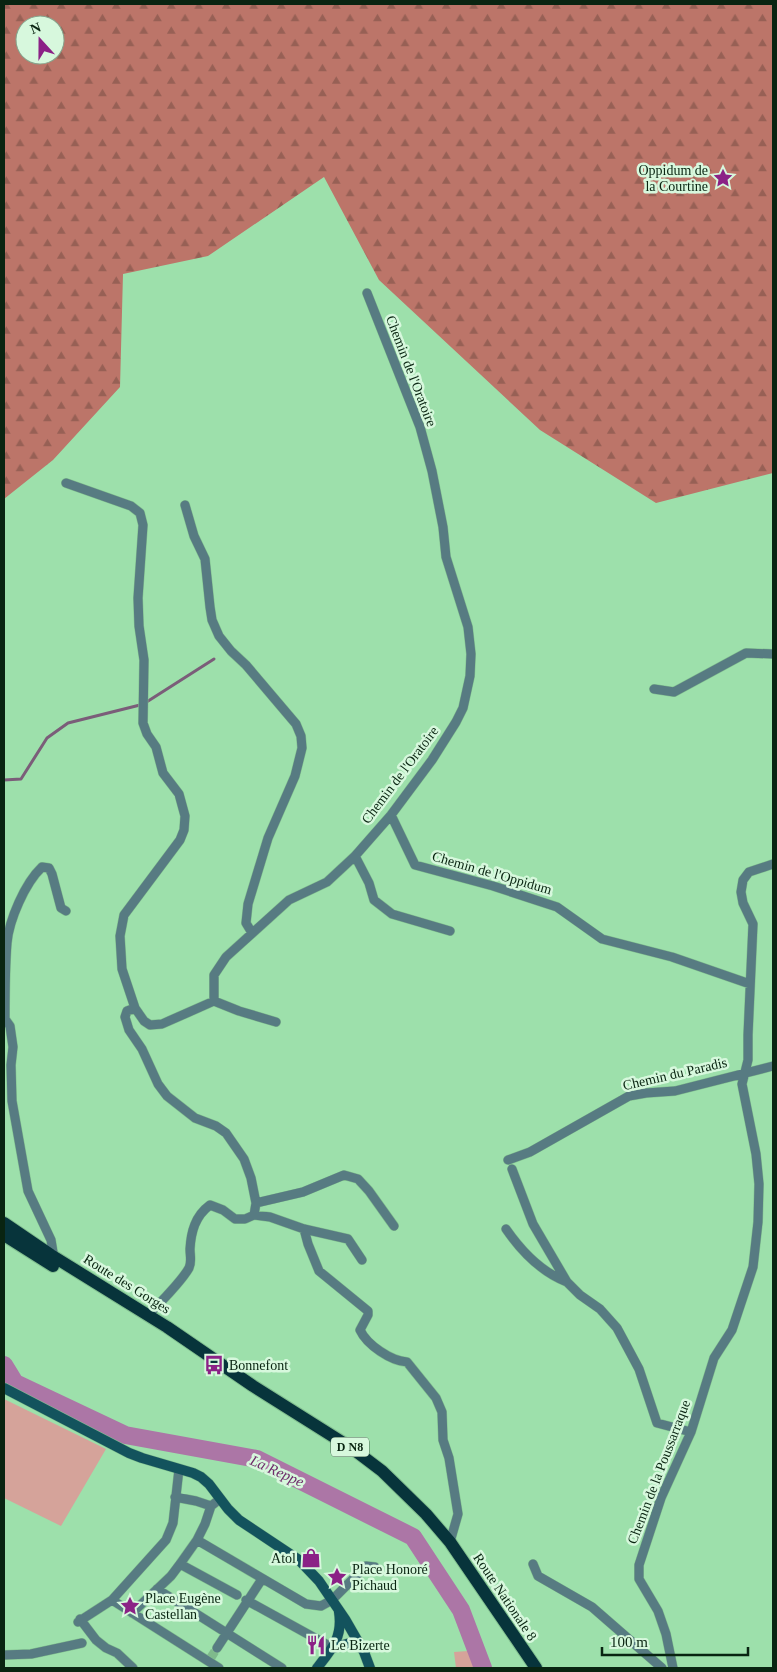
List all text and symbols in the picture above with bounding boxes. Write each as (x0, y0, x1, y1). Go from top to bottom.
north arrow (15, 15, 65, 65)
text: N (28, 20, 43, 37)
place label: Oppidum de la Courtine (638, 163, 708, 194)
place icon: Oppidum de la Courtine (712, 167, 734, 189)
street label: Chemin de l'Oratoire (383, 313, 439, 429)
street label: Chemin de l'Oratoire (359, 724, 441, 826)
street label: Chemin de l'Oppidum (430, 849, 554, 897)
street label: Chemin du Paradis (621, 1055, 729, 1093)
street label: Route des Gorges (81, 1251, 173, 1317)
bus stop icon: Bonnefont (203, 1354, 225, 1376)
place label: Bonnefont (229, 1358, 288, 1373)
street label: Chemin de la Poussarraque (625, 1398, 693, 1546)
road number: D N8 (331, 1438, 369, 1456)
water label: La Reppe (247, 1452, 307, 1490)
shop icon: Atol (300, 1547, 322, 1569)
place label: Atol (271, 1551, 296, 1566)
street label: Route Nationale 8 (470, 1551, 540, 1643)
place label: Place Honoré Pichaud (352, 1562, 428, 1593)
place icon: Place Honoré Pichaud (326, 1566, 348, 1588)
place label: Place Eugène Castellan (145, 1591, 221, 1622)
place icon: Place Eugène Castellan (119, 1595, 141, 1617)
scale bar (602, 1624, 748, 1656)
restaurant icon: Le Bizerte (305, 1634, 327, 1656)
text: 100 m (610, 1634, 648, 1650)
place label: Le Bizerte (331, 1638, 390, 1653)

